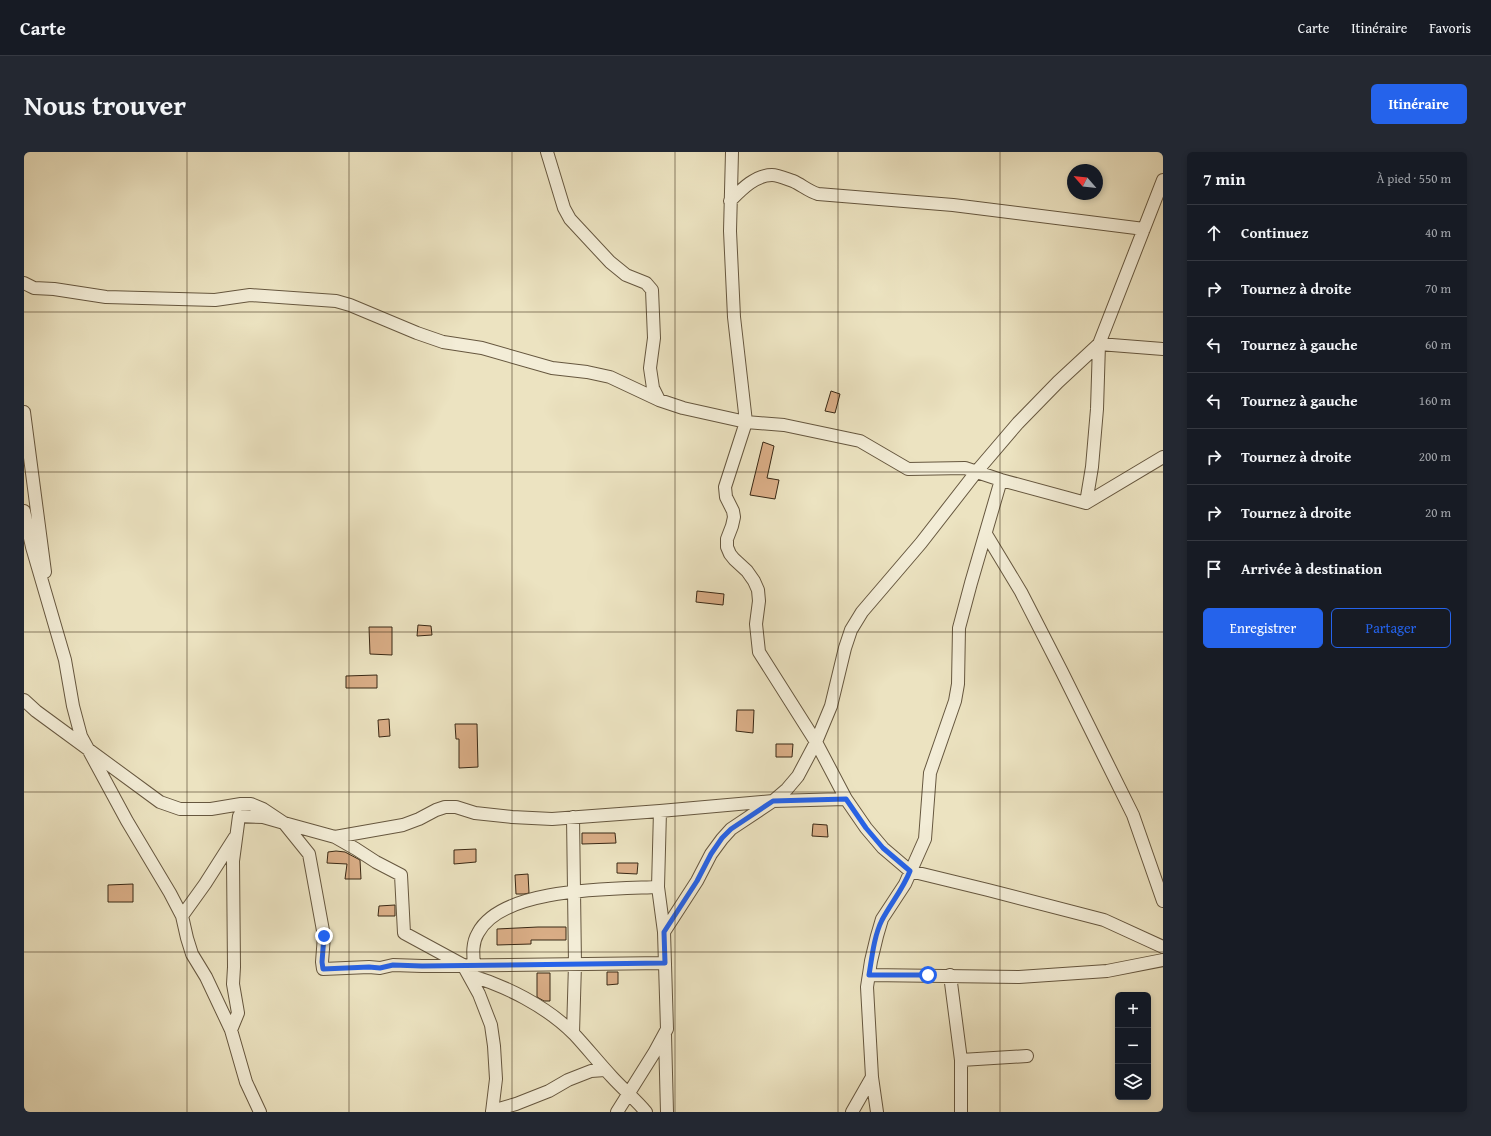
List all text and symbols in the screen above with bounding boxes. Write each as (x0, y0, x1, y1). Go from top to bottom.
text: Carte (20, 14, 66, 42)
text: Carte (1298, 18, 1329, 38)
text: Itinéraire (1351, 18, 1407, 38)
text: Favoris (1429, 18, 1471, 38)
text: Nous trouver (24, 84, 186, 125)
button: Itinéraire (1371, 84, 1467, 124)
north arrow (1067, 164, 1103, 200)
text: 7 min (1203, 166, 1245, 191)
text: À pied · 550 m (1376, 169, 1451, 188)
icon: ahead (1203, 222, 1225, 244)
text: Continuez (1241, 222, 1309, 243)
text: 40 m (1425, 223, 1451, 242)
icon: right (1203, 278, 1225, 300)
text: Tournez à droite (1241, 278, 1351, 299)
text: 70 m (1425, 279, 1451, 298)
icon: left (1203, 334, 1225, 356)
text: Tournez à gauche (1241, 334, 1358, 355)
text: 60 m (1425, 335, 1451, 354)
icon: left (1203, 390, 1225, 412)
text: Tournez à gauche (1241, 390, 1358, 411)
text: 160 m (1419, 391, 1451, 410)
icon: right (1203, 446, 1225, 468)
text: Tournez à droite (1241, 446, 1351, 467)
text: 200 m (1419, 447, 1451, 466)
icon: right (1203, 502, 1225, 524)
text: Tournez à droite (1241, 502, 1351, 523)
text: 20 m (1425, 503, 1451, 522)
icon: arrive (1203, 558, 1225, 580)
text: Arrivée à destination (1241, 558, 1382, 579)
button: Enregistrer (1203, 608, 1323, 648)
button: Partager (1331, 608, 1451, 648)
route end (315, 927, 333, 945)
route start (919, 966, 937, 984)
map controls (1115, 992, 1151, 1100)
button: + (1115, 992, 1151, 1028)
button: − (1115, 1028, 1151, 1064)
button: layers (1115, 1064, 1151, 1100)

